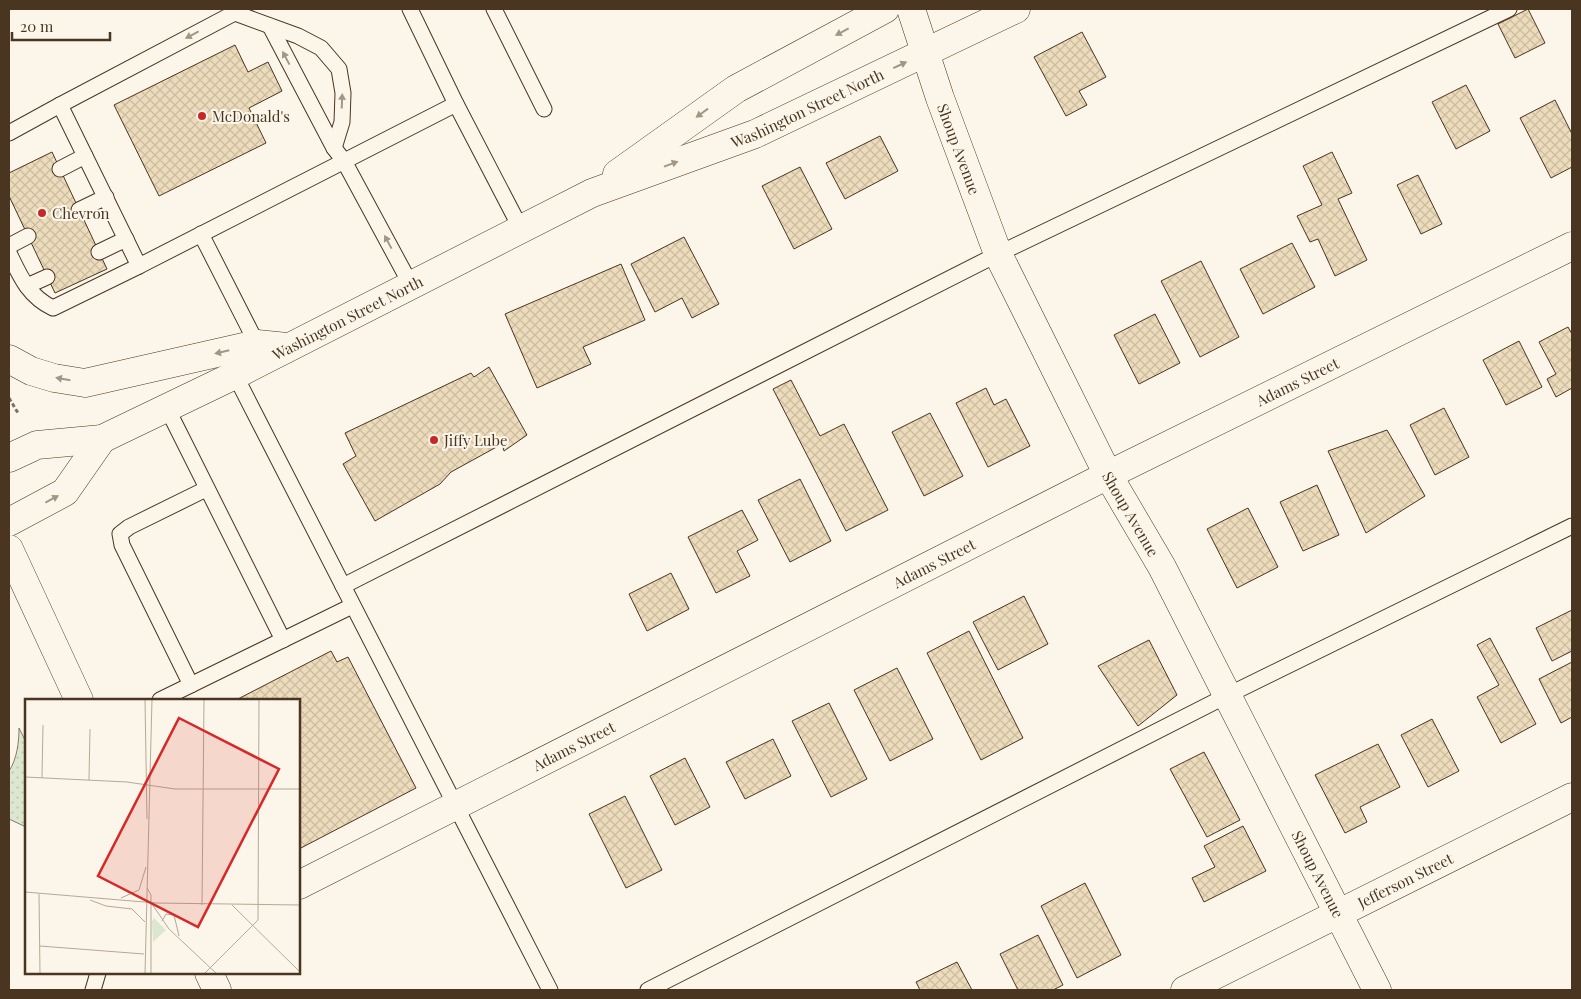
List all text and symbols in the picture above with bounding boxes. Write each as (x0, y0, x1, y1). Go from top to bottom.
scale bar (12, 10, 110, 42)
text: 20 m (20, 16, 54, 36)
one-way arrow (835, 28, 849, 36)
one-way arrow (185, 31, 198, 40)
one-way arrow (282, 51, 290, 65)
one-way arrow (893, 61, 907, 69)
street label: Washington Street North (727, 64, 887, 152)
one-way arrow (339, 92, 347, 108)
street label: Shoup Avenue (933, 101, 985, 197)
place label: McDonald's (212, 106, 290, 126)
one-way arrow (696, 108, 709, 119)
marker: McDonald's (196, 110, 208, 122)
one-way arrow (663, 160, 678, 167)
place label: Chevron (52, 203, 110, 223)
marker: Chevron (36, 207, 48, 219)
one-way arrow (384, 235, 392, 250)
street label: Washington Street North (268, 271, 426, 365)
one-way arrow (214, 348, 229, 356)
street label: Adams Street (1252, 352, 1343, 411)
one-way arrow (55, 375, 71, 383)
place label: Jiffy Lube (443, 430, 507, 450)
marker: Jiffy Lube (428, 434, 440, 446)
street label: Shoup Avenue (1098, 468, 1164, 560)
one-way arrow (45, 495, 59, 503)
street label: Adams Street (889, 534, 979, 593)
inset map (25, 699, 300, 974)
street label: Adams Street (528, 716, 619, 775)
street label: Shoup Avenue (1288, 827, 1349, 921)
street label: Jefferson Street (1353, 848, 1457, 913)

